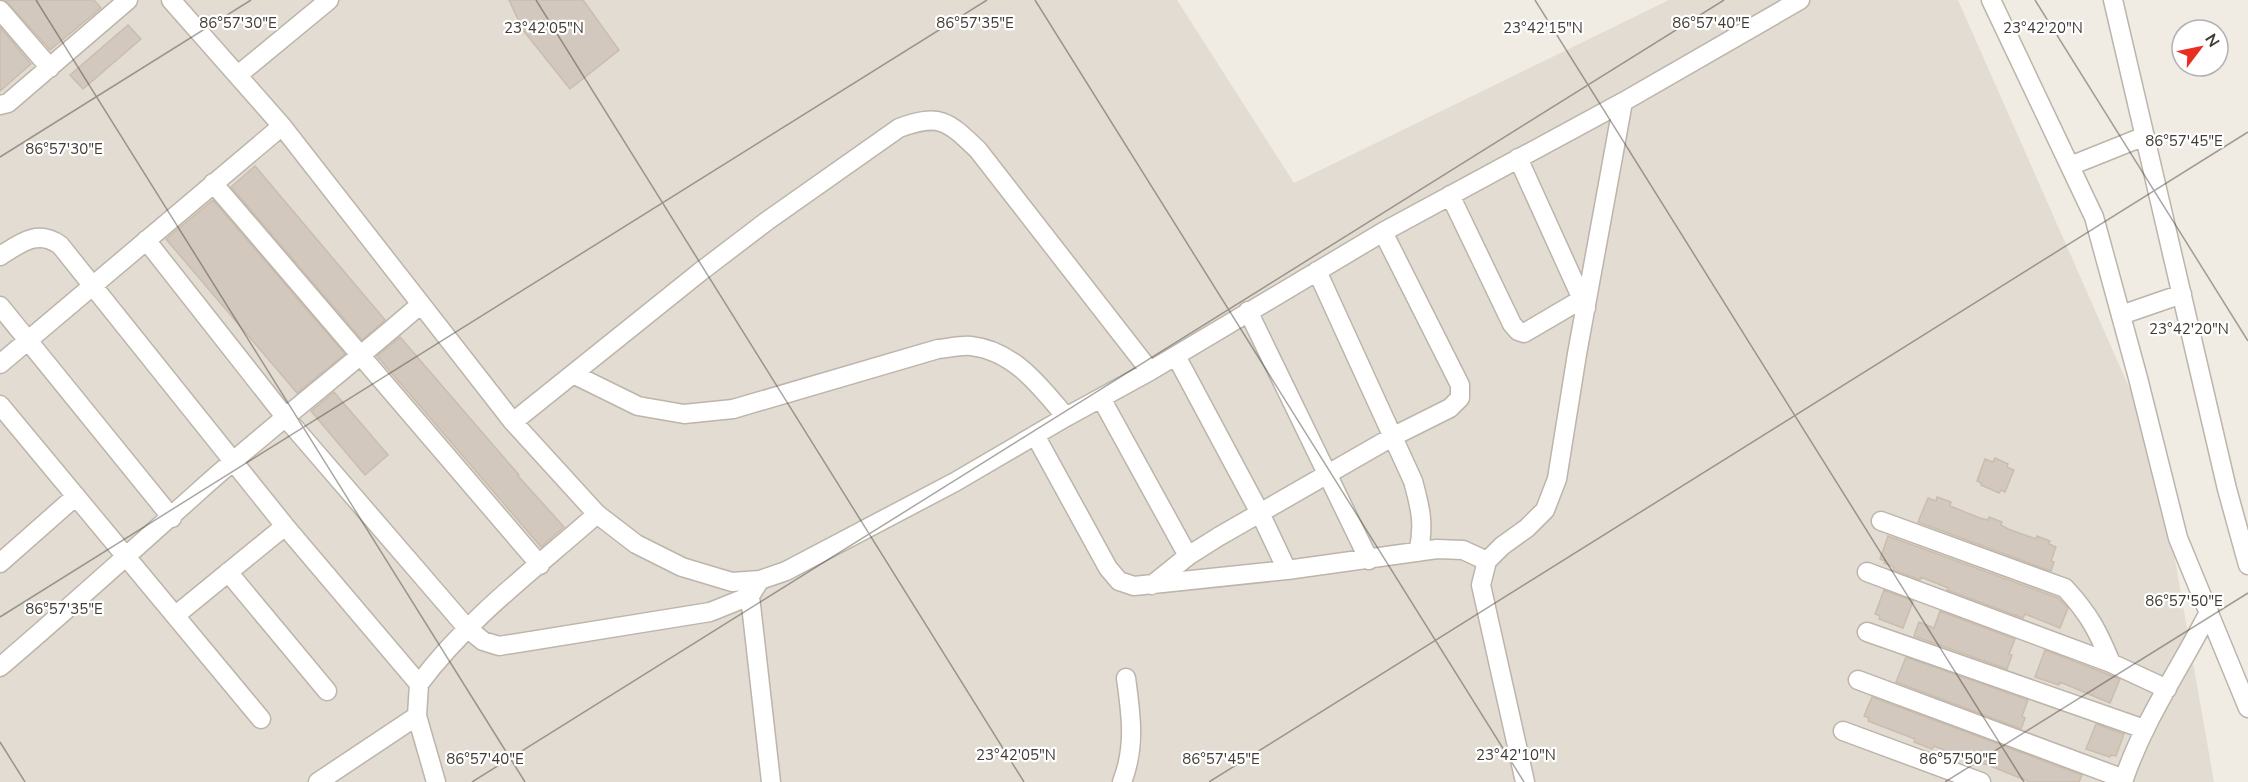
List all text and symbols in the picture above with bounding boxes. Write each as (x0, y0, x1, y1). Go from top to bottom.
text: 86°57'30"E (199, 13, 277, 33)
text: 86°57'35"E (936, 13, 1014, 33)
text: 86°57'40"E (1672, 13, 1750, 33)
text: 23°42'05"N (504, 18, 584, 38)
text: 23°42'15"N (1503, 18, 1583, 38)
text: 23°42'20"N (2003, 18, 2083, 38)
north arrow (2170, 18, 2230, 78)
text: N (2199, 30, 2224, 51)
text: 86°57'45"E (2145, 131, 2223, 151)
text: 86°57'30"E (25, 139, 103, 159)
text: 23°42'20"N (2149, 319, 2229, 339)
text: 86°57'50"E (2145, 591, 2223, 611)
text: 86°57'35"E (25, 599, 103, 619)
text: 23°42'05"N (976, 745, 1056, 765)
text: 23°42'10"N (1476, 745, 1556, 765)
text: 86°57'40"E (446, 749, 524, 769)
text: 86°57'45"E (1182, 749, 1260, 769)
text: 86°57'50"E (1919, 749, 1997, 769)

